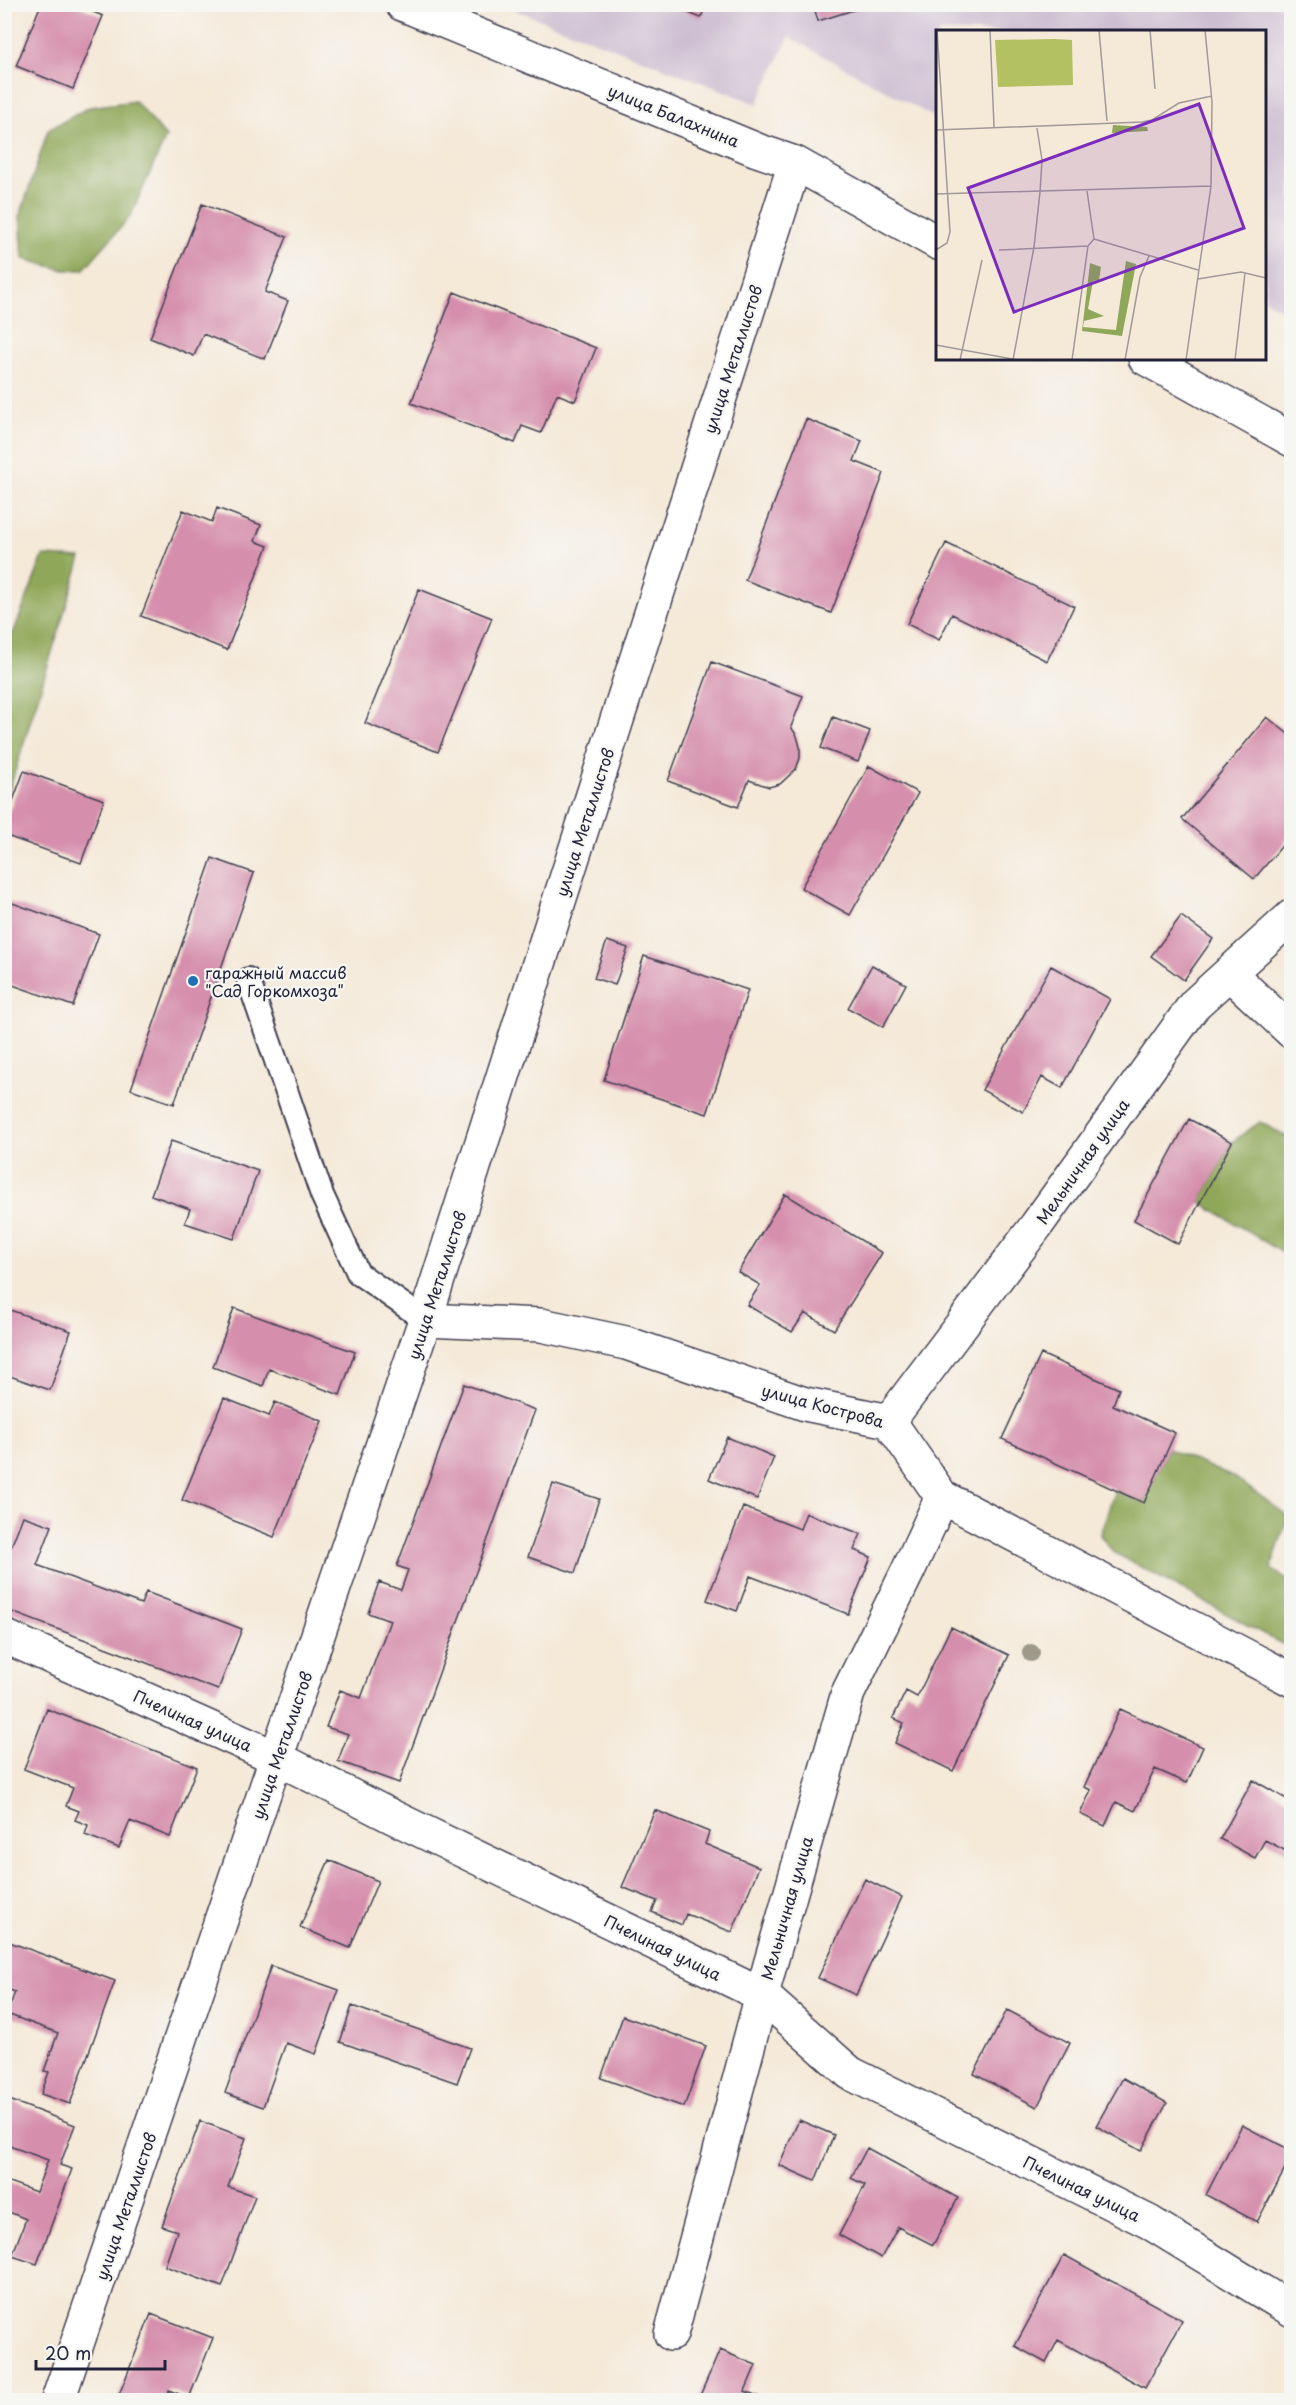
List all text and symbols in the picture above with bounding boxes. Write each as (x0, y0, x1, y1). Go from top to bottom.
inset map (936, 30, 1266, 360)
street label: улица Балахнина (605, 78, 743, 152)
street label: улица Металлистов (697, 282, 767, 436)
street label: улица Металлистов (549, 745, 619, 899)
place label: гаражный массив "Сад Горкомхоза" (205, 960, 347, 1002)
marker: гаражный массив "Сад Горкомхоза" (186, 974, 200, 988)
street label: Мельничная улица (1030, 1093, 1134, 1229)
street label: улица Металлистов (401, 1208, 471, 1362)
street label: улица Кострова (759, 1377, 887, 1433)
street label: улица Металлистов (244, 1668, 318, 1822)
street label: Пчелиная улица (130, 1683, 256, 1757)
street label: Мельничная улица (754, 1833, 818, 1983)
street label: Пчелиная улица (600, 1908, 726, 1986)
street label: улица Металлистов (88, 2129, 162, 2283)
street label: Пчелиная улица (1019, 2149, 1145, 2227)
scale bar (36, 2333, 165, 2371)
text: 20 m (45, 2339, 91, 2366)

